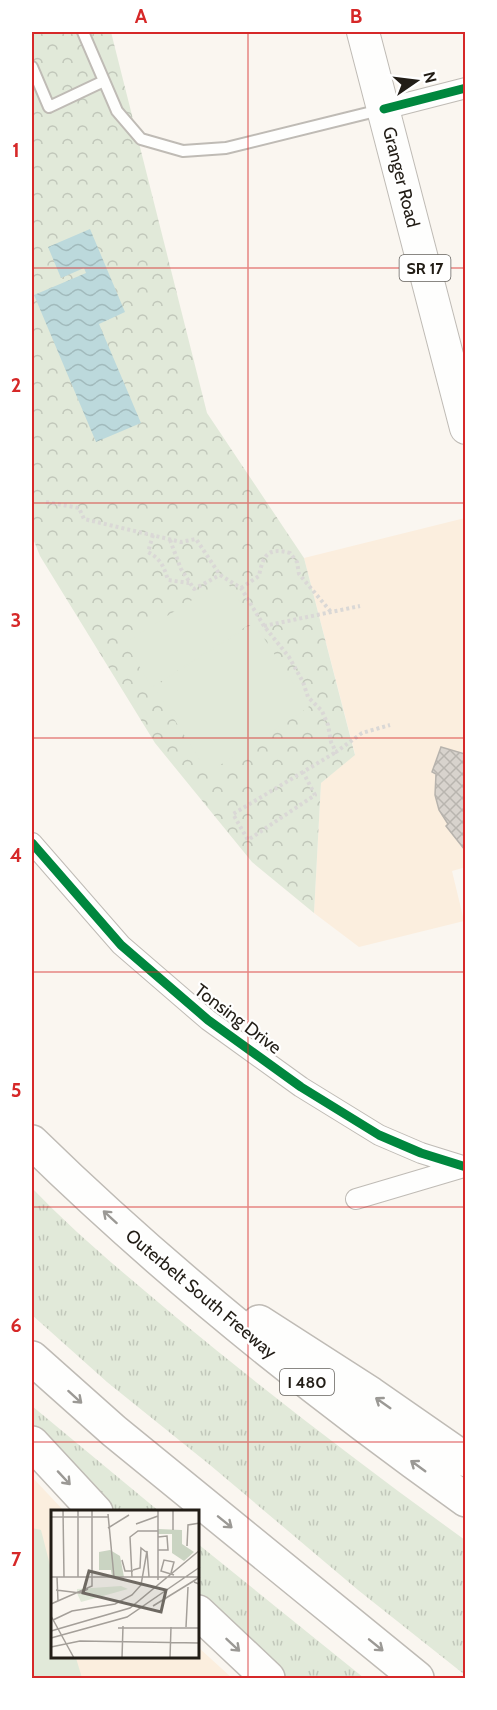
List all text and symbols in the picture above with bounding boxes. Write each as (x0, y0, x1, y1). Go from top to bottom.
text: A (135, 4, 148, 28)
text: B (350, 4, 362, 28)
north arrow (386, 51, 446, 111)
text: N (419, 70, 441, 85)
street label: Granger Road (378, 124, 424, 230)
text: 1 (12, 138, 20, 162)
road number: SR 17 (400, 255, 450, 281)
text: 2 (11, 373, 21, 397)
text: 3 (11, 608, 21, 632)
text: 4 (10, 843, 22, 867)
street label: Tonsing Drive (190, 979, 286, 1059)
text: 5 (11, 1078, 21, 1102)
one-way arrow (103, 1210, 118, 1224)
street label: Outerbelt South Freeway (121, 1224, 281, 1364)
text: 6 (10, 1313, 22, 1337)
road number: I 480 (280, 1369, 334, 1395)
one-way arrow (67, 1390, 82, 1404)
one-way arrow (376, 1397, 392, 1409)
one-way arrow (410, 1460, 427, 1472)
one-way arrow (57, 1470, 71, 1485)
inset map (51, 1510, 200, 1659)
one-way arrow (217, 1515, 232, 1529)
text: 7 (11, 1547, 22, 1571)
one-way arrow (225, 1638, 240, 1652)
one-way arrow (368, 1639, 384, 1652)

